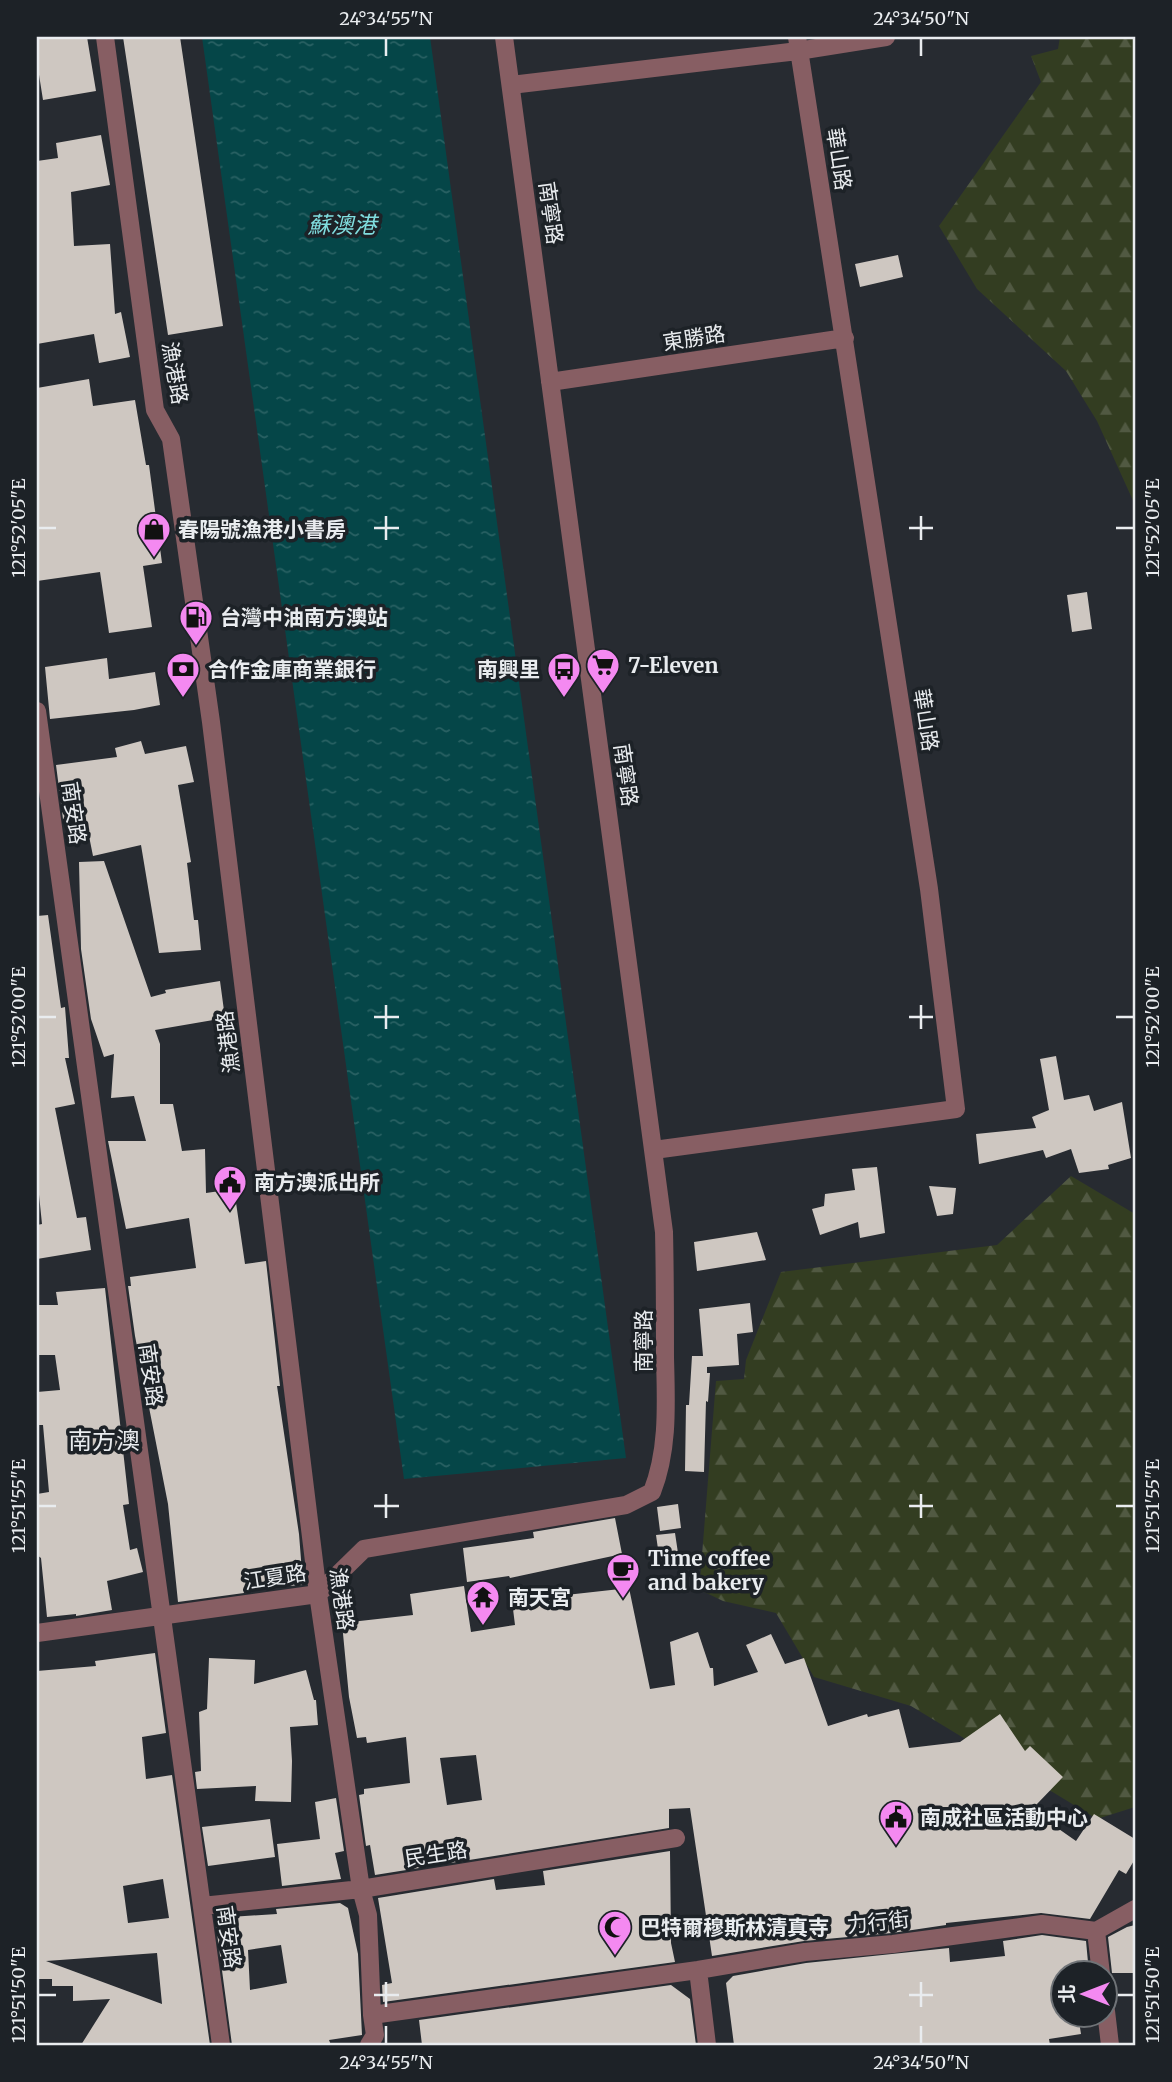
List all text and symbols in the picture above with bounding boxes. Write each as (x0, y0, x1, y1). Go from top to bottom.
text: 24°34'55"N (339, 7, 433, 30)
text: 24°34'50"N (873, 7, 969, 30)
street label: 華山路 (821, 126, 857, 192)
street label: 南寧路 (533, 180, 569, 246)
water label: 蘇澳港 (308, 210, 380, 239)
street label: 東勝路 (661, 320, 727, 356)
street label: 漁港路 (156, 340, 194, 406)
text: 121°52'05"E (7, 478, 30, 577)
text: 121°52'05"E (1141, 478, 1164, 577)
shop icon: 春陽號漁港小書房 (135, 510, 173, 559)
place label: 春陽號漁港小書房 (178, 516, 346, 543)
fuel station icon: 台灣中油南方澳站 (177, 598, 215, 647)
place label: 台灣中油南方澳站 (220, 604, 388, 631)
supermarket icon: 7-Eleven (584, 646, 622, 695)
bank icon: 合作金庫商業銀行 (164, 650, 202, 699)
bus stop icon: 南興里 (545, 650, 583, 699)
place label: 7-Eleven (628, 652, 718, 679)
place label: 合作金庫商業銀行 (208, 656, 376, 683)
place label: 南興里 (477, 656, 540, 683)
street label: 華山路 (908, 687, 944, 753)
street label: 南寧路 (608, 742, 644, 808)
street label: 南安路 (56, 780, 92, 846)
text: 121°52'00"E (7, 966, 30, 1067)
text: 121°52'00"E (1141, 966, 1164, 1067)
street label: 漁港路 (211, 1009, 245, 1075)
public building icon: 南方澳派出所 (211, 1163, 249, 1212)
place label: 南方澳派出所 (254, 1169, 380, 1196)
street label: 南寧路 (630, 1310, 657, 1373)
street label: 南安路 (133, 1342, 169, 1408)
district label: 南方澳 (68, 1425, 140, 1456)
text: 121°51'55"E (7, 1458, 30, 1553)
text: 121°51'55"E (1141, 1458, 1164, 1553)
place label: Time coffee and bakery (648, 1545, 770, 1596)
cafe icon: Time coffee and bakery (604, 1551, 642, 1600)
street label: 江夏路 (242, 1559, 308, 1595)
street label: 漁港路 (324, 1566, 360, 1632)
temple icon: 南天宮 (464, 1578, 502, 1627)
place label: 南天宮 (508, 1584, 571, 1611)
public building icon: 南成社區活動中心 (877, 1798, 915, 1847)
place label: 南成社區活動中心 (920, 1804, 1088, 1831)
street label: 民生路 (403, 1836, 469, 1872)
street label: 南安路 (211, 1904, 247, 1970)
street label: 力行街 (845, 1905, 911, 1939)
mosque icon: 巴特爾穆斯林清真寺 (596, 1908, 634, 1957)
place label: 巴特爾穆斯林清真寺 (640, 1914, 829, 1941)
text: 121°51'50"E (7, 1946, 30, 2043)
text: 121°51'50"E (1141, 1946, 1164, 2043)
north arrow (1050, 1960, 1120, 2030)
text: 北 (1055, 1984, 1079, 2004)
text: 24°34'55"N (339, 2051, 433, 2074)
text: 24°34'50"N (873, 2051, 969, 2074)

